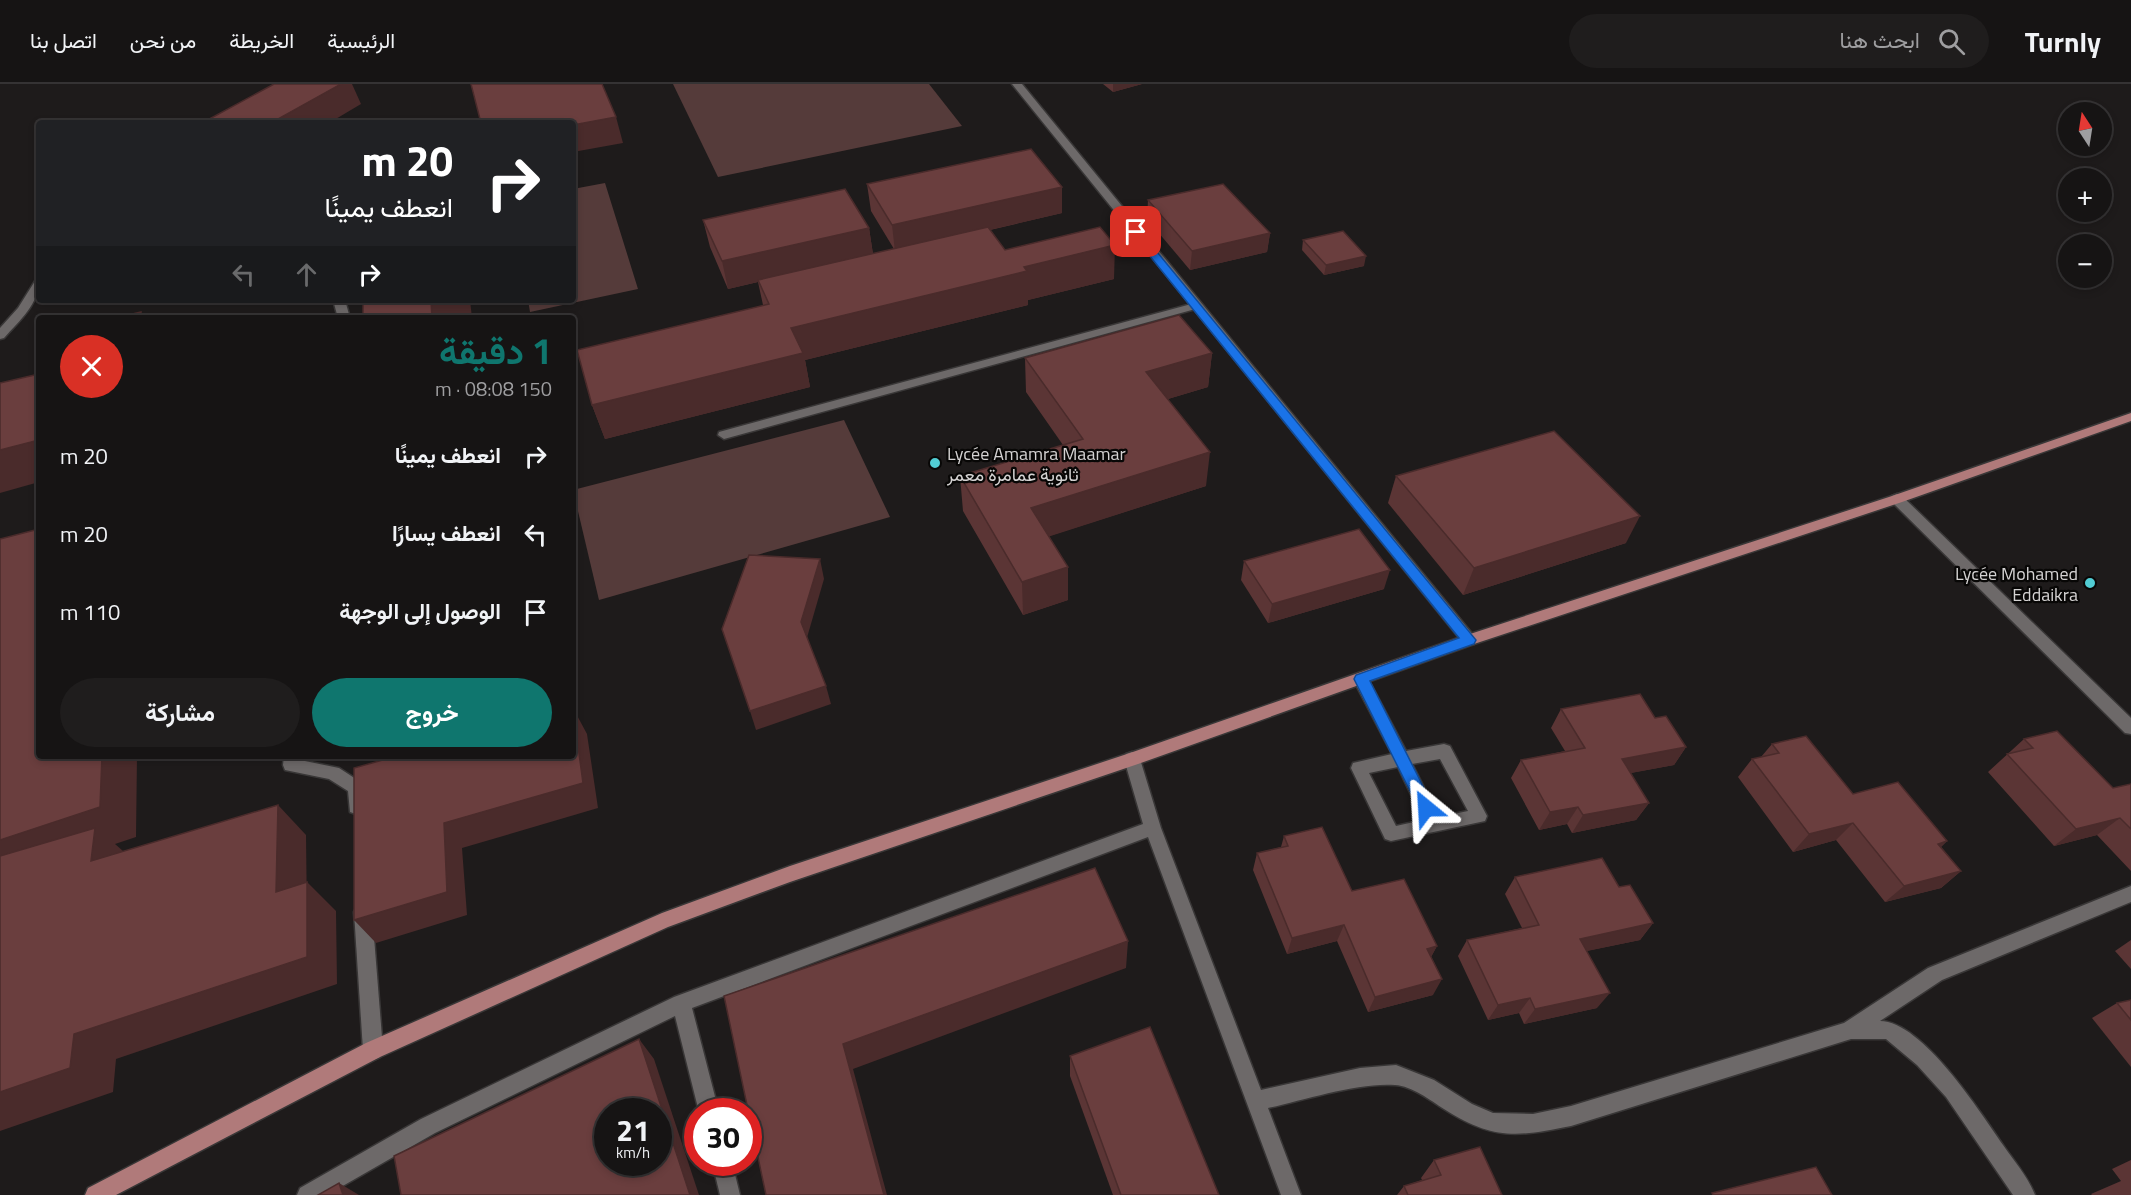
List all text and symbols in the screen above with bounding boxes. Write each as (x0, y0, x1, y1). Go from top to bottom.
search box (1569, 14, 1989, 68)
text: Turnly (2025, 20, 2101, 63)
text: ابحث هنا (1840, 23, 1920, 57)
text: اتصل بنا (30, 24, 97, 56)
text: من نحن (130, 24, 196, 56)
text: الخريطة (229, 24, 294, 56)
text: الرئيسية (327, 24, 395, 56)
icon: search (1935, 25, 1968, 58)
north arrow (2058, 102, 2112, 156)
map controls (2058, 102, 2112, 288)
text: 20 m (361, 128, 453, 192)
icon: right (474, 144, 552, 222)
button: + (2058, 168, 2112, 222)
text: انعطف يمينًا (324, 186, 453, 227)
pin (1110, 206, 1161, 257)
icon: arrive (1119, 215, 1152, 248)
button: − (2058, 234, 2112, 288)
icon: left (227, 258, 260, 291)
icon: ahead (290, 258, 323, 291)
icon: right (353, 258, 386, 291)
text: 1 دقيقة (439, 323, 552, 378)
button: close (60, 335, 123, 398)
text: 150 m · 08:08 (435, 373, 552, 404)
text: انعطف يمينًا (395, 438, 501, 472)
text: 20 m (60, 439, 108, 473)
icon: right (519, 440, 552, 473)
place label: Lycée Amamra Maamar ثانوية عمامرة معمر (946, 440, 1126, 488)
marker: Lycée Amamra Maamar ثانوية عمامرة معمر (928, 456, 942, 470)
text: انعطف يسارًا (392, 516, 501, 550)
text: 20 m (60, 517, 108, 551)
icon: left (519, 518, 552, 551)
place label: Lycée Mohamed Eddaikra (1955, 560, 2078, 608)
marker: Lycée Mohamed Eddaikra (2083, 576, 2097, 590)
text: الوصول إلى الوجهة (339, 594, 501, 628)
text: 110 m (60, 595, 120, 629)
icon: arrive (519, 596, 552, 629)
button: مشاركة (60, 678, 300, 747)
button: خروج (312, 678, 552, 747)
position arrow (1394, 776, 1458, 840)
speed limit sign: 30 (684, 1098, 762, 1176)
text: 21 (616, 1107, 650, 1153)
text: km/h (616, 1141, 650, 1164)

